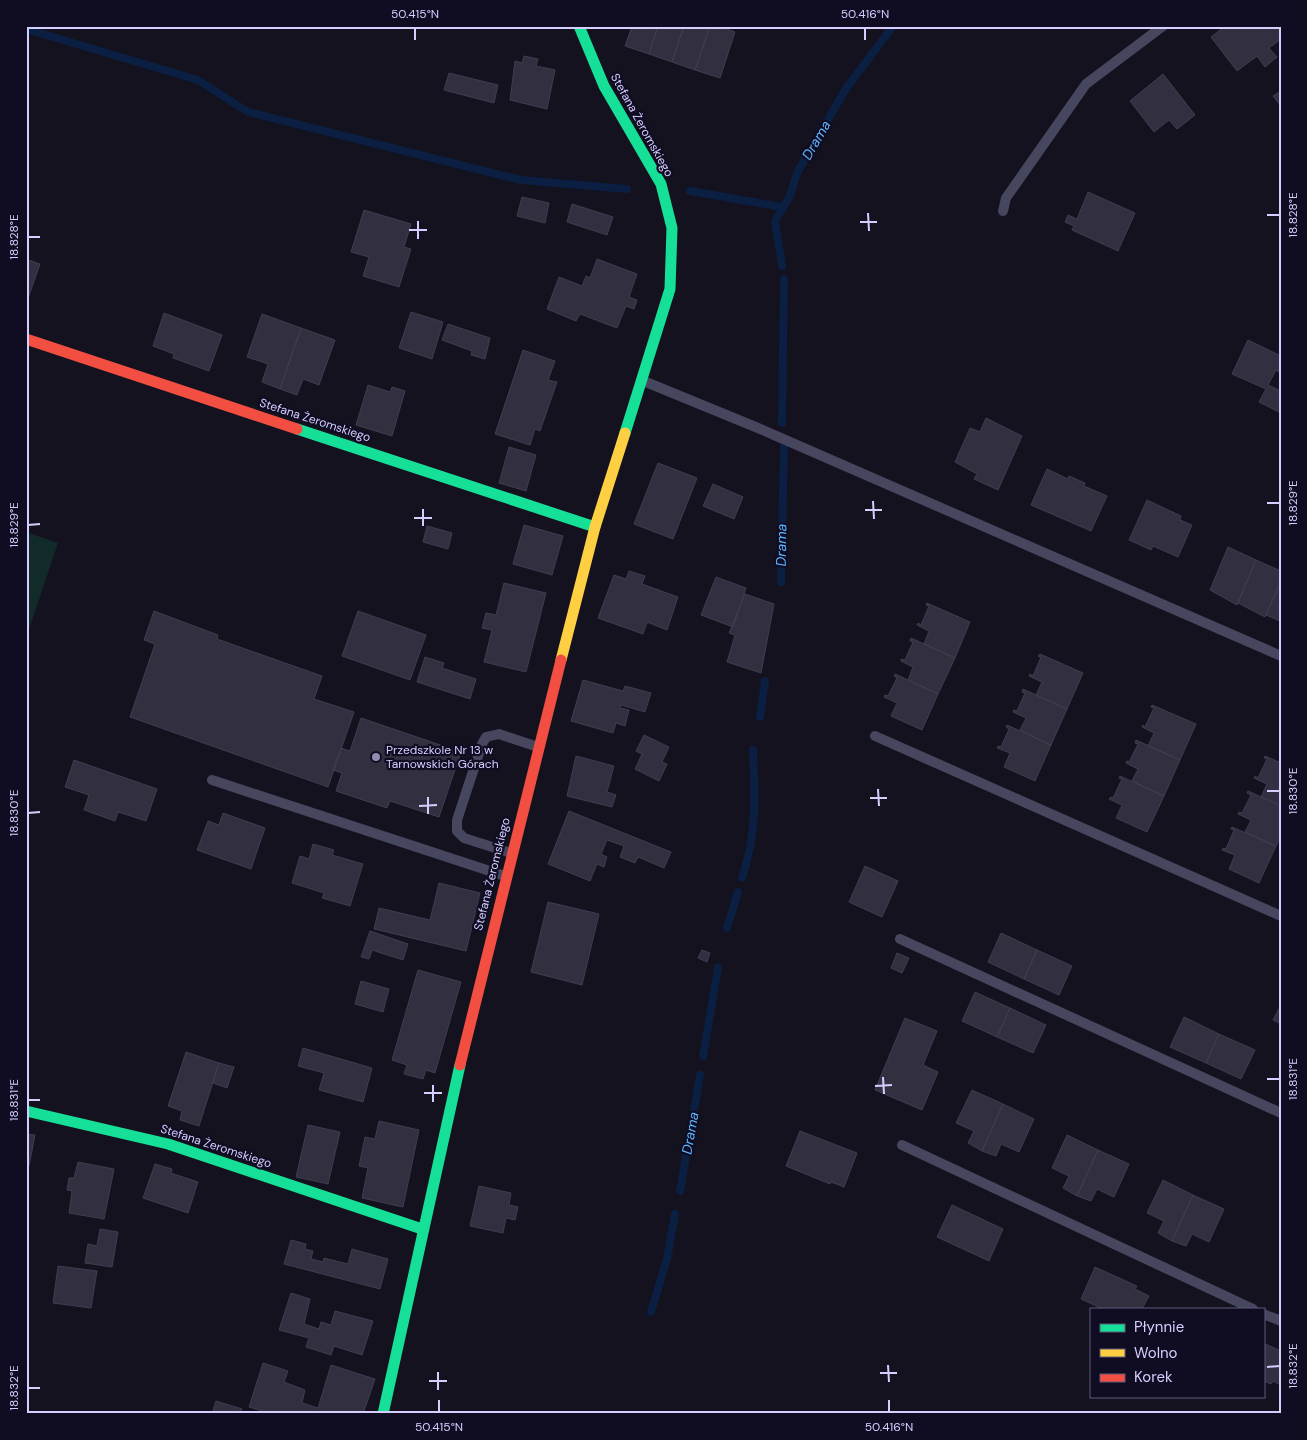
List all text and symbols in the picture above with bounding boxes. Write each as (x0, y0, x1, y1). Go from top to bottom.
text: 50.415°N (391, 6, 439, 22)
text: 50.416°N (841, 6, 889, 22)
street label: Stefana Żeromskiego (607, 70, 677, 180)
water label: Drama (798, 117, 835, 163)
text: 18.828°E (1285, 192, 1301, 238)
text: 18.828°E (6, 214, 22, 260)
street label: Stefana Żeromskiego (257, 394, 373, 446)
text: 18.829°E (1285, 480, 1301, 526)
text: 18.829°E (6, 502, 22, 548)
water label: Drama (772, 523, 790, 567)
place label: Przedszkole Nr 13 w Tarnowskich Górach (386, 742, 499, 772)
marker: Przedszkole Nr 13 w Tarnowskich Górach (370, 751, 382, 763)
text: 18.830°E (1285, 767, 1301, 814)
text: 18.830°E (6, 789, 22, 836)
street label: Stefana Żeromskiego (470, 816, 514, 932)
text: 18.831°E (1285, 1058, 1301, 1100)
text: 18.831°E (6, 1079, 22, 1121)
water label: Drama (677, 1110, 703, 1156)
street label: Stefana Żeromskiego (158, 1120, 274, 1172)
legend (1090, 1308, 1264, 1398)
text: Płynnie (1134, 1317, 1184, 1337)
text: Wolno (1134, 1343, 1178, 1363)
text: 18.832°E (1285, 1343, 1301, 1389)
text: 18.832°E (6, 1365, 22, 1411)
text: Korek (1134, 1367, 1173, 1387)
text: 50.415°N (415, 1419, 463, 1435)
text: 50.416°N (865, 1419, 913, 1435)

